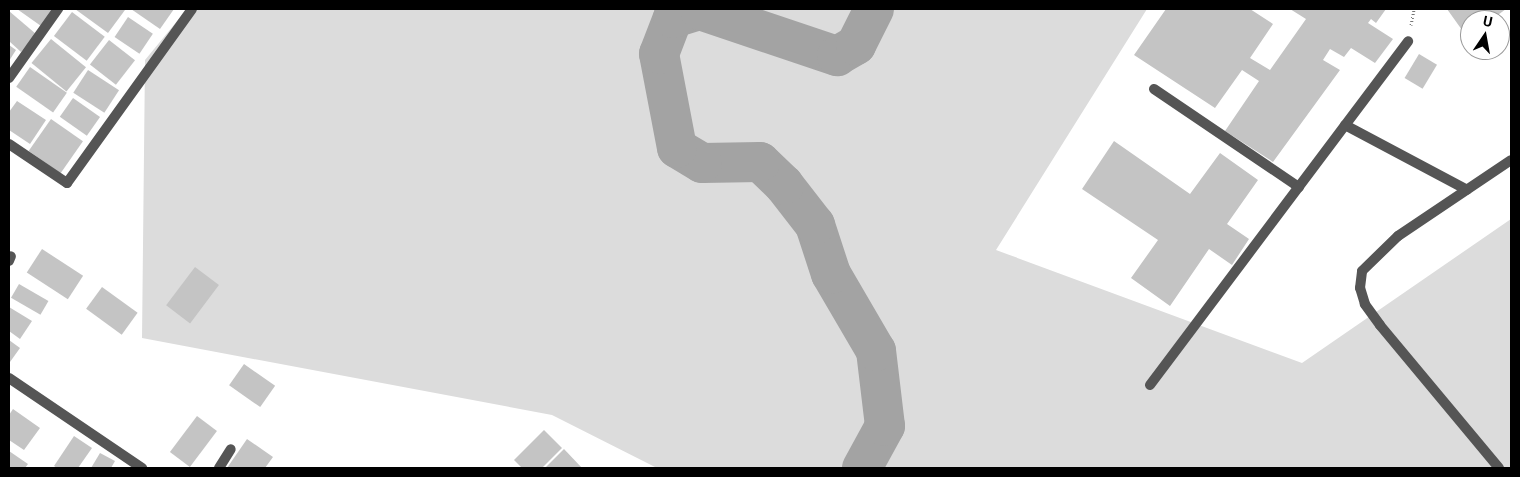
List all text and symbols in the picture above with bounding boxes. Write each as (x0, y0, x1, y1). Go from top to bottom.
north arrow (1460, 10, 1510, 60)
text: U (1482, 13, 1494, 30)

